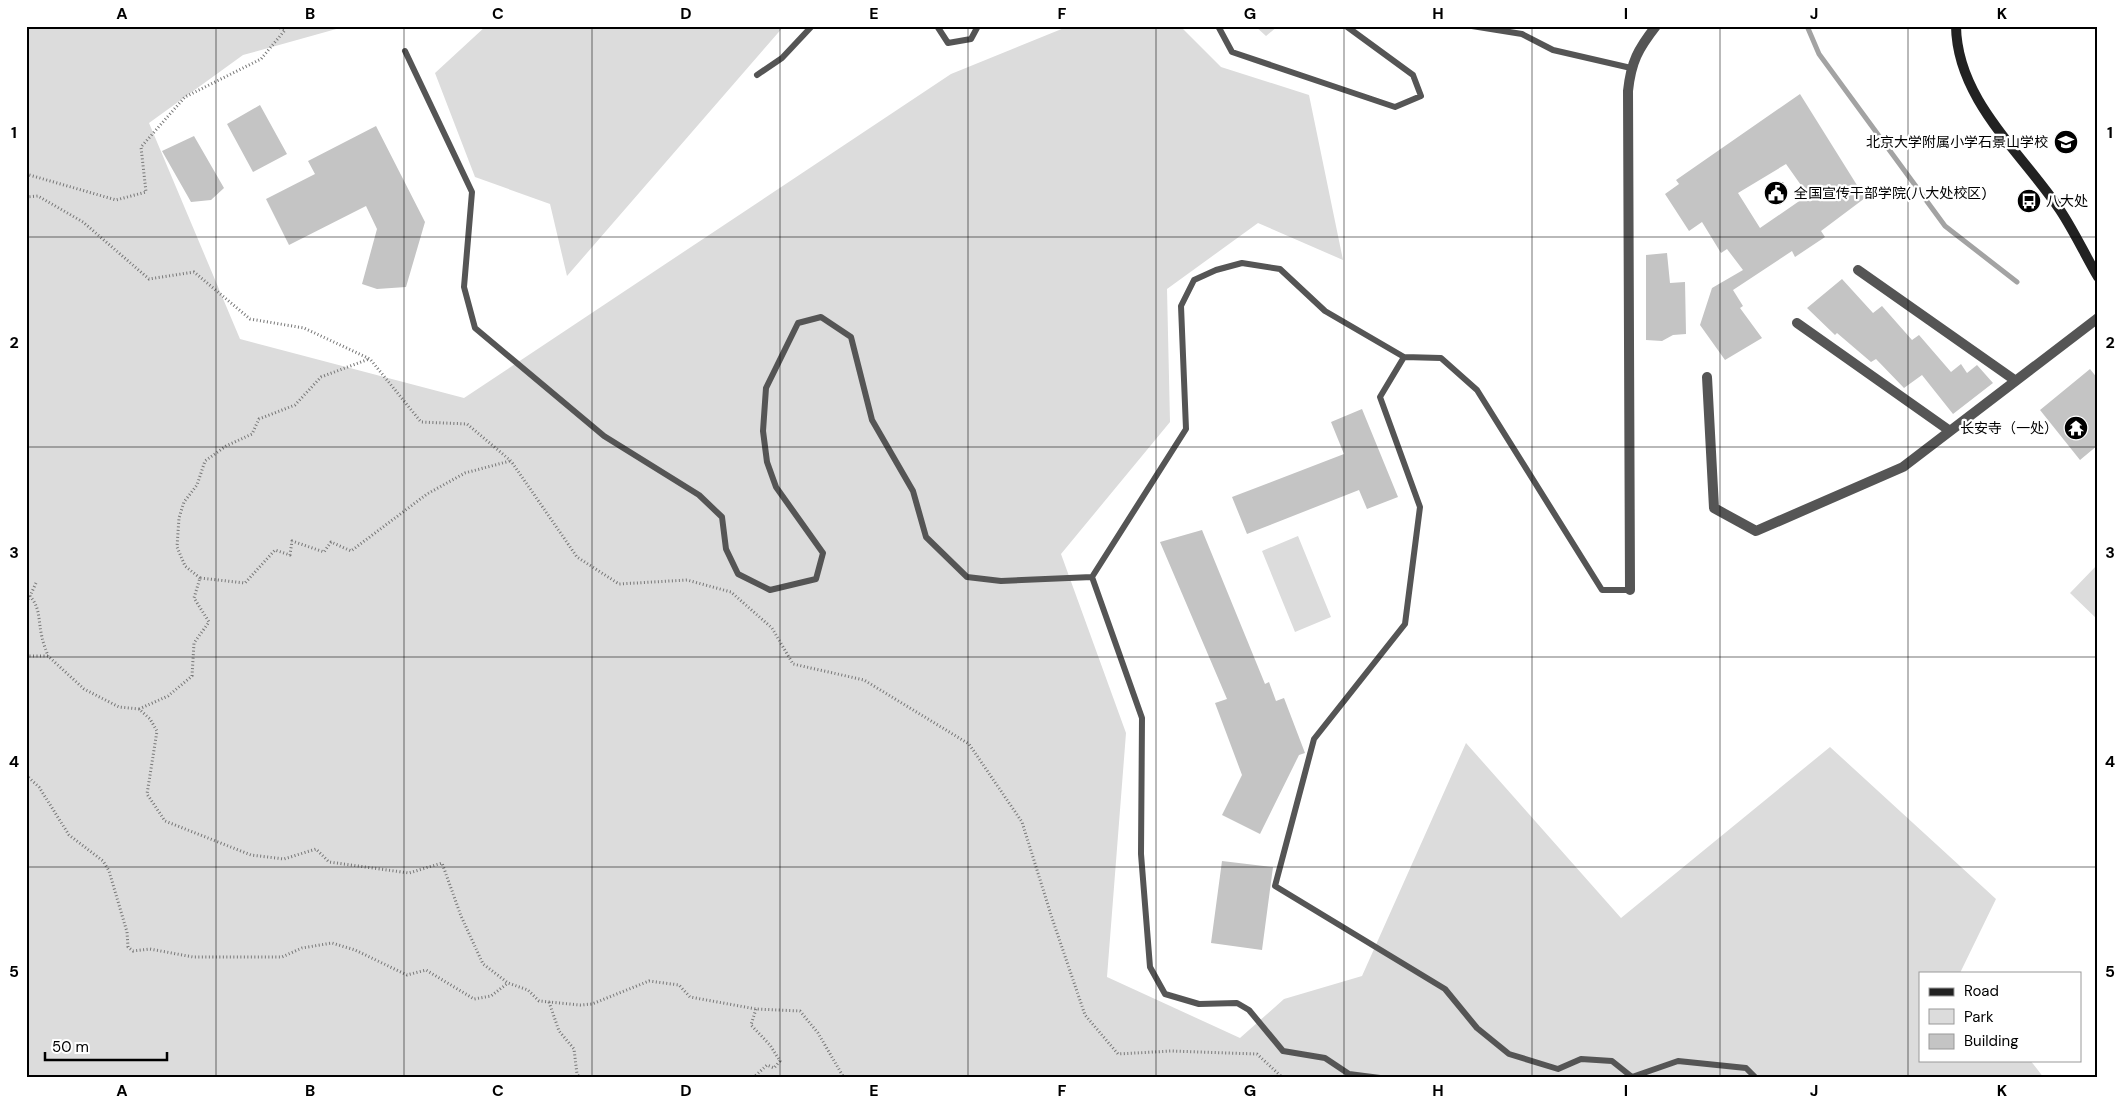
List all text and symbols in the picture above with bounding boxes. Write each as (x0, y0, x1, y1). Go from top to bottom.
text: A (116, 3, 128, 24)
text: B (305, 3, 315, 24)
text: C (492, 3, 504, 24)
text: D (680, 3, 692, 24)
text: E (869, 3, 879, 24)
text: F (1058, 3, 1067, 24)
text: G (1244, 3, 1256, 24)
text: H (1432, 3, 1444, 24)
text: I (1624, 3, 1628, 24)
text: J (1810, 3, 1818, 24)
text: K (1997, 3, 2008, 24)
text: 1 (11, 122, 17, 143)
text: 1 (2107, 122, 2113, 143)
school or university icon: 北京大学附属小学石景山学校 (2053, 129, 2079, 155)
place label: 北京大学附属小学石景山学校 (1866, 133, 2048, 151)
public building icon: 全国宣传干部学院(八大处校区) (1763, 180, 1789, 206)
place label: 全国宣传干部学院(八大处校区) (1794, 184, 1986, 202)
bus stop icon: 八大处 (2016, 188, 2042, 214)
place label: 八大处 (2046, 192, 2088, 210)
text: 2 (9, 332, 19, 353)
text: 2 (2105, 332, 2115, 353)
temple icon: 长安寺（一处） (2063, 415, 2089, 441)
place label: 长安寺（一处） (1960, 419, 2058, 437)
text: 3 (9, 542, 19, 563)
text: 3 (2105, 542, 2115, 563)
text: 4 (9, 751, 19, 772)
text: 4 (2105, 751, 2115, 772)
text: 5 (9, 961, 19, 982)
text: 5 (2105, 961, 2115, 982)
legend (1919, 972, 2082, 1062)
text: Road (1964, 981, 1999, 1001)
text: Park (1964, 1007, 1994, 1027)
scale bar (45, 1029, 168, 1061)
text: Building (1964, 1031, 2019, 1051)
text: 50 m (52, 1037, 89, 1057)
text: A (116, 1080, 128, 1101)
text: B (305, 1080, 315, 1101)
text: C (492, 1080, 504, 1101)
text: D (680, 1080, 692, 1101)
text: E (869, 1080, 879, 1101)
text: F (1058, 1080, 1067, 1101)
text: G (1244, 1080, 1256, 1101)
text: H (1432, 1080, 1444, 1101)
text: I (1624, 1080, 1628, 1101)
text: J (1810, 1080, 1818, 1101)
text: K (1997, 1080, 2008, 1101)

